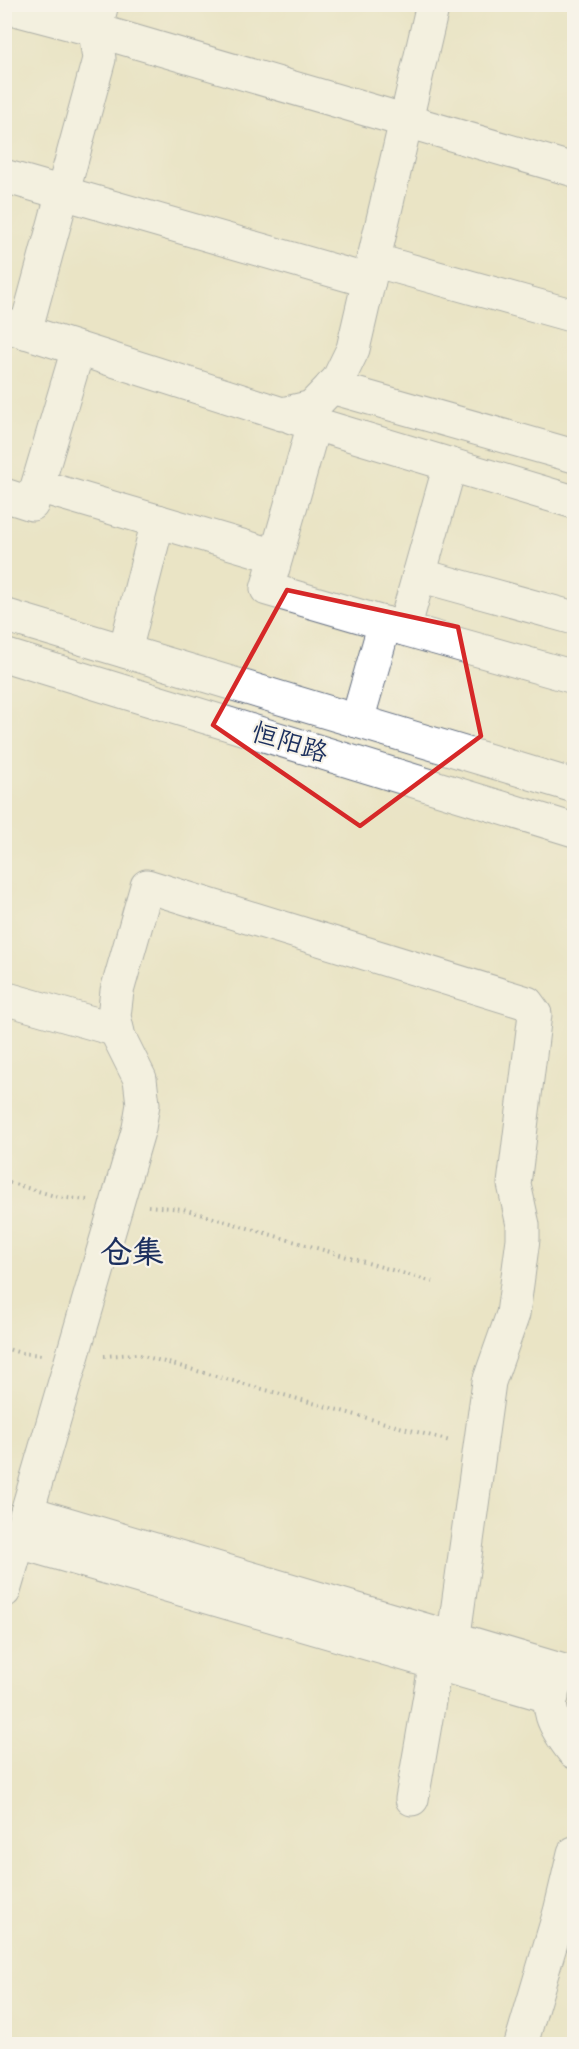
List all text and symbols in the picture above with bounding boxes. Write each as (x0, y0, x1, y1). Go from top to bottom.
street label: 恒阳路 (248, 715, 332, 770)
district label: 仓集 (100, 1232, 164, 1273)

